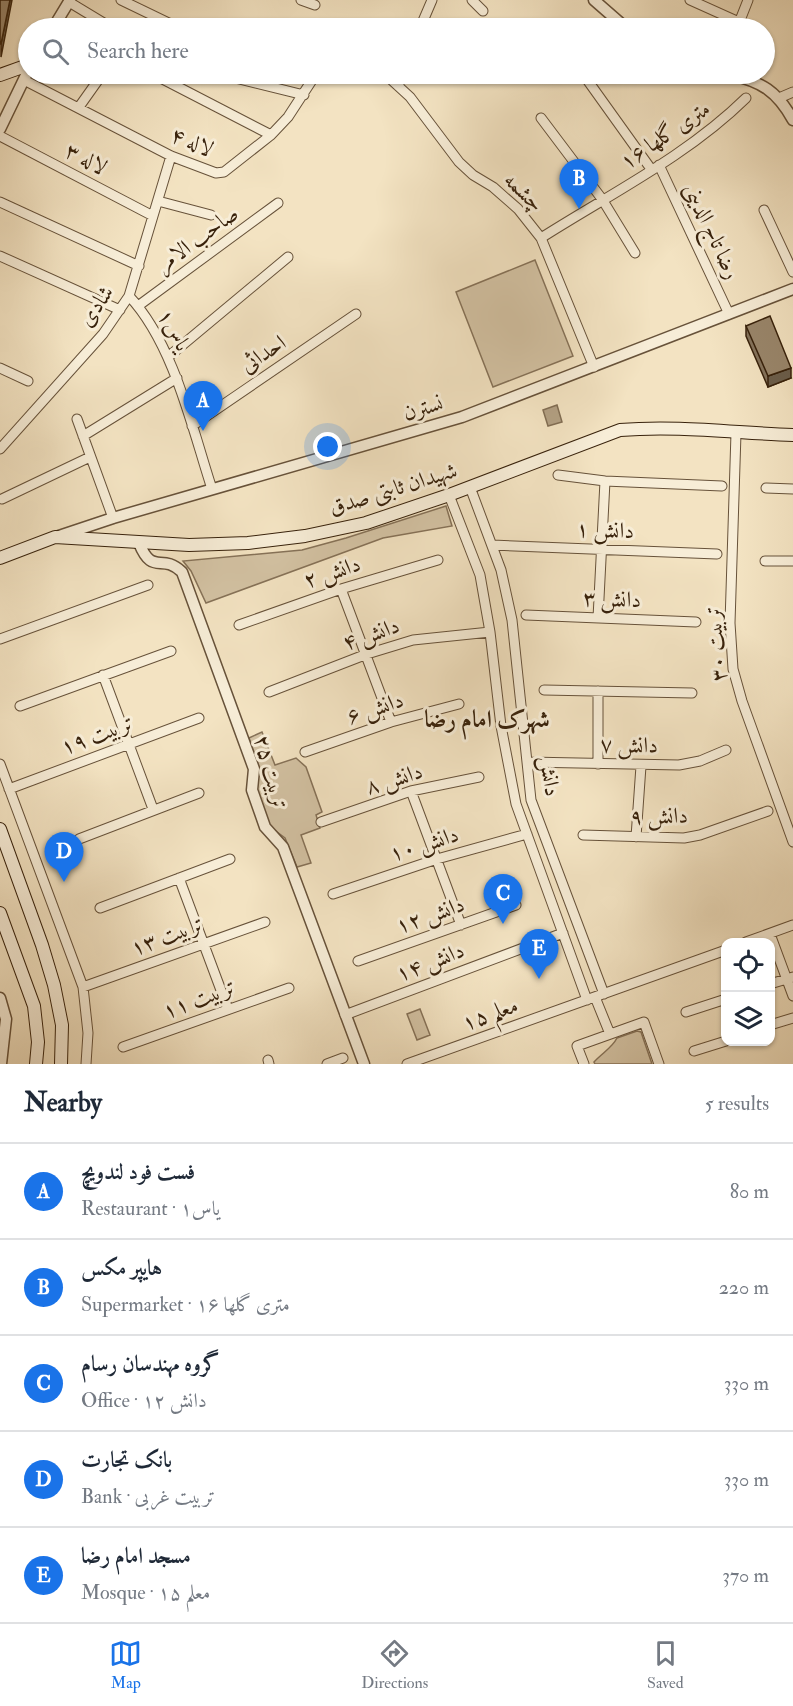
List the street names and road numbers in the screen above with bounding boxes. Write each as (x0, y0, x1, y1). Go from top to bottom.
street label: ۱۶ متری گلها (614, 95, 716, 175)
street label: لاله ۴ (166, 121, 218, 163)
street label: لاله ۳ (60, 136, 112, 182)
street label: چشمه (498, 166, 550, 218)
street label: رضا تاج الدینی (673, 178, 746, 286)
street label: صاحب الامر (150, 200, 245, 279)
street label: شادی (72, 280, 120, 332)
street label: یاس۱ (151, 304, 198, 358)
street label: احداثی (235, 329, 291, 379)
street label: نسترن (400, 389, 446, 427)
street label: شهیدان ثابتی صدق (326, 456, 460, 522)
street label: دانش ۱ (575, 515, 635, 546)
street label: دانش ۲ (300, 550, 364, 595)
street label: دانش ۳ (582, 584, 642, 615)
street label: تربیت ۳۰ (699, 605, 733, 683)
street label: دانش ۴ (339, 611, 403, 658)
street label: دانش ۶ (343, 686, 407, 731)
street label: تربیت ۱۹ (57, 709, 137, 761)
street label: دانش ۷ (600, 730, 658, 761)
street label: تربیت ۲۵ (248, 732, 294, 812)
street label: دانش (532, 754, 567, 798)
street label: دانش ۸ (362, 757, 426, 802)
street label: دانش ۹ (630, 801, 688, 832)
street label: دانش ۱۰ (386, 820, 462, 869)
street label: دانش ۱۲ (392, 890, 468, 941)
street label: تربیت ۱۳ (127, 910, 207, 962)
street label: دانش ۱۴ (392, 936, 469, 989)
street label: تربیت ۱۱ (159, 973, 239, 1025)
street label: معلم ۱۵ (458, 991, 525, 1045)

